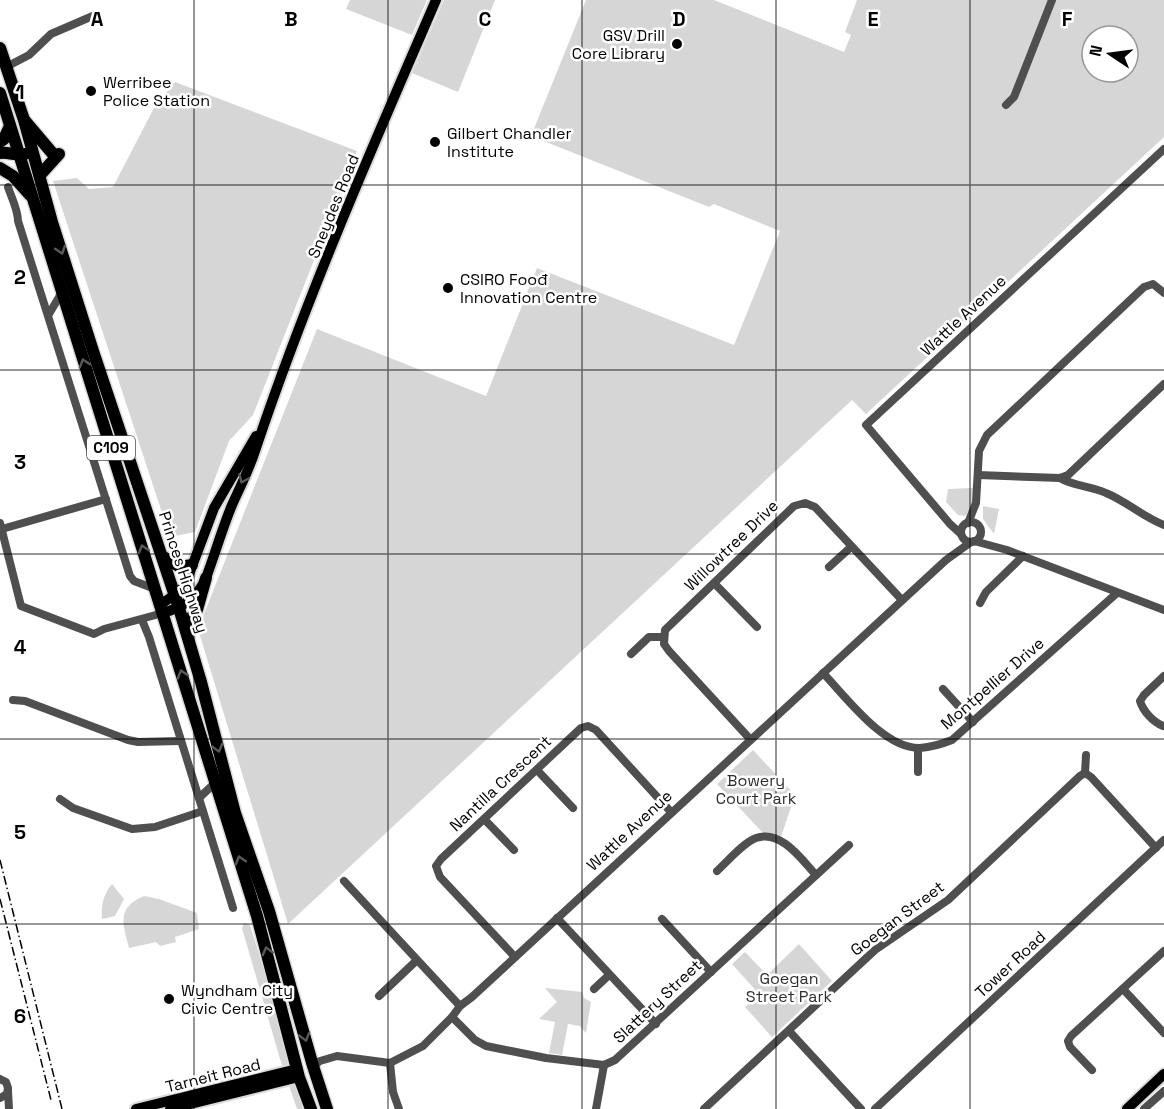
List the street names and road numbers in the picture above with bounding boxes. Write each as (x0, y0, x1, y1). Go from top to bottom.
street label: Sneydes Road (303, 151, 364, 261)
street label: Wattle Avenue (916, 270, 1010, 360)
road number: C109 (87, 436, 135, 460)
street label: Willowtree Drive (680, 495, 783, 596)
street label: Princes Highway (154, 509, 213, 636)
street label: Montpellier Drive (936, 633, 1048, 734)
street label: Nantilla Crescent (445, 731, 556, 836)
street label: Wattle Avenue (582, 785, 676, 875)
street label: Goegan Street (846, 876, 948, 961)
street label: Tower Road (971, 926, 1050, 1002)
street label: Slattery Street (609, 955, 706, 1048)
street label: Tarneit Road (163, 1054, 263, 1097)

